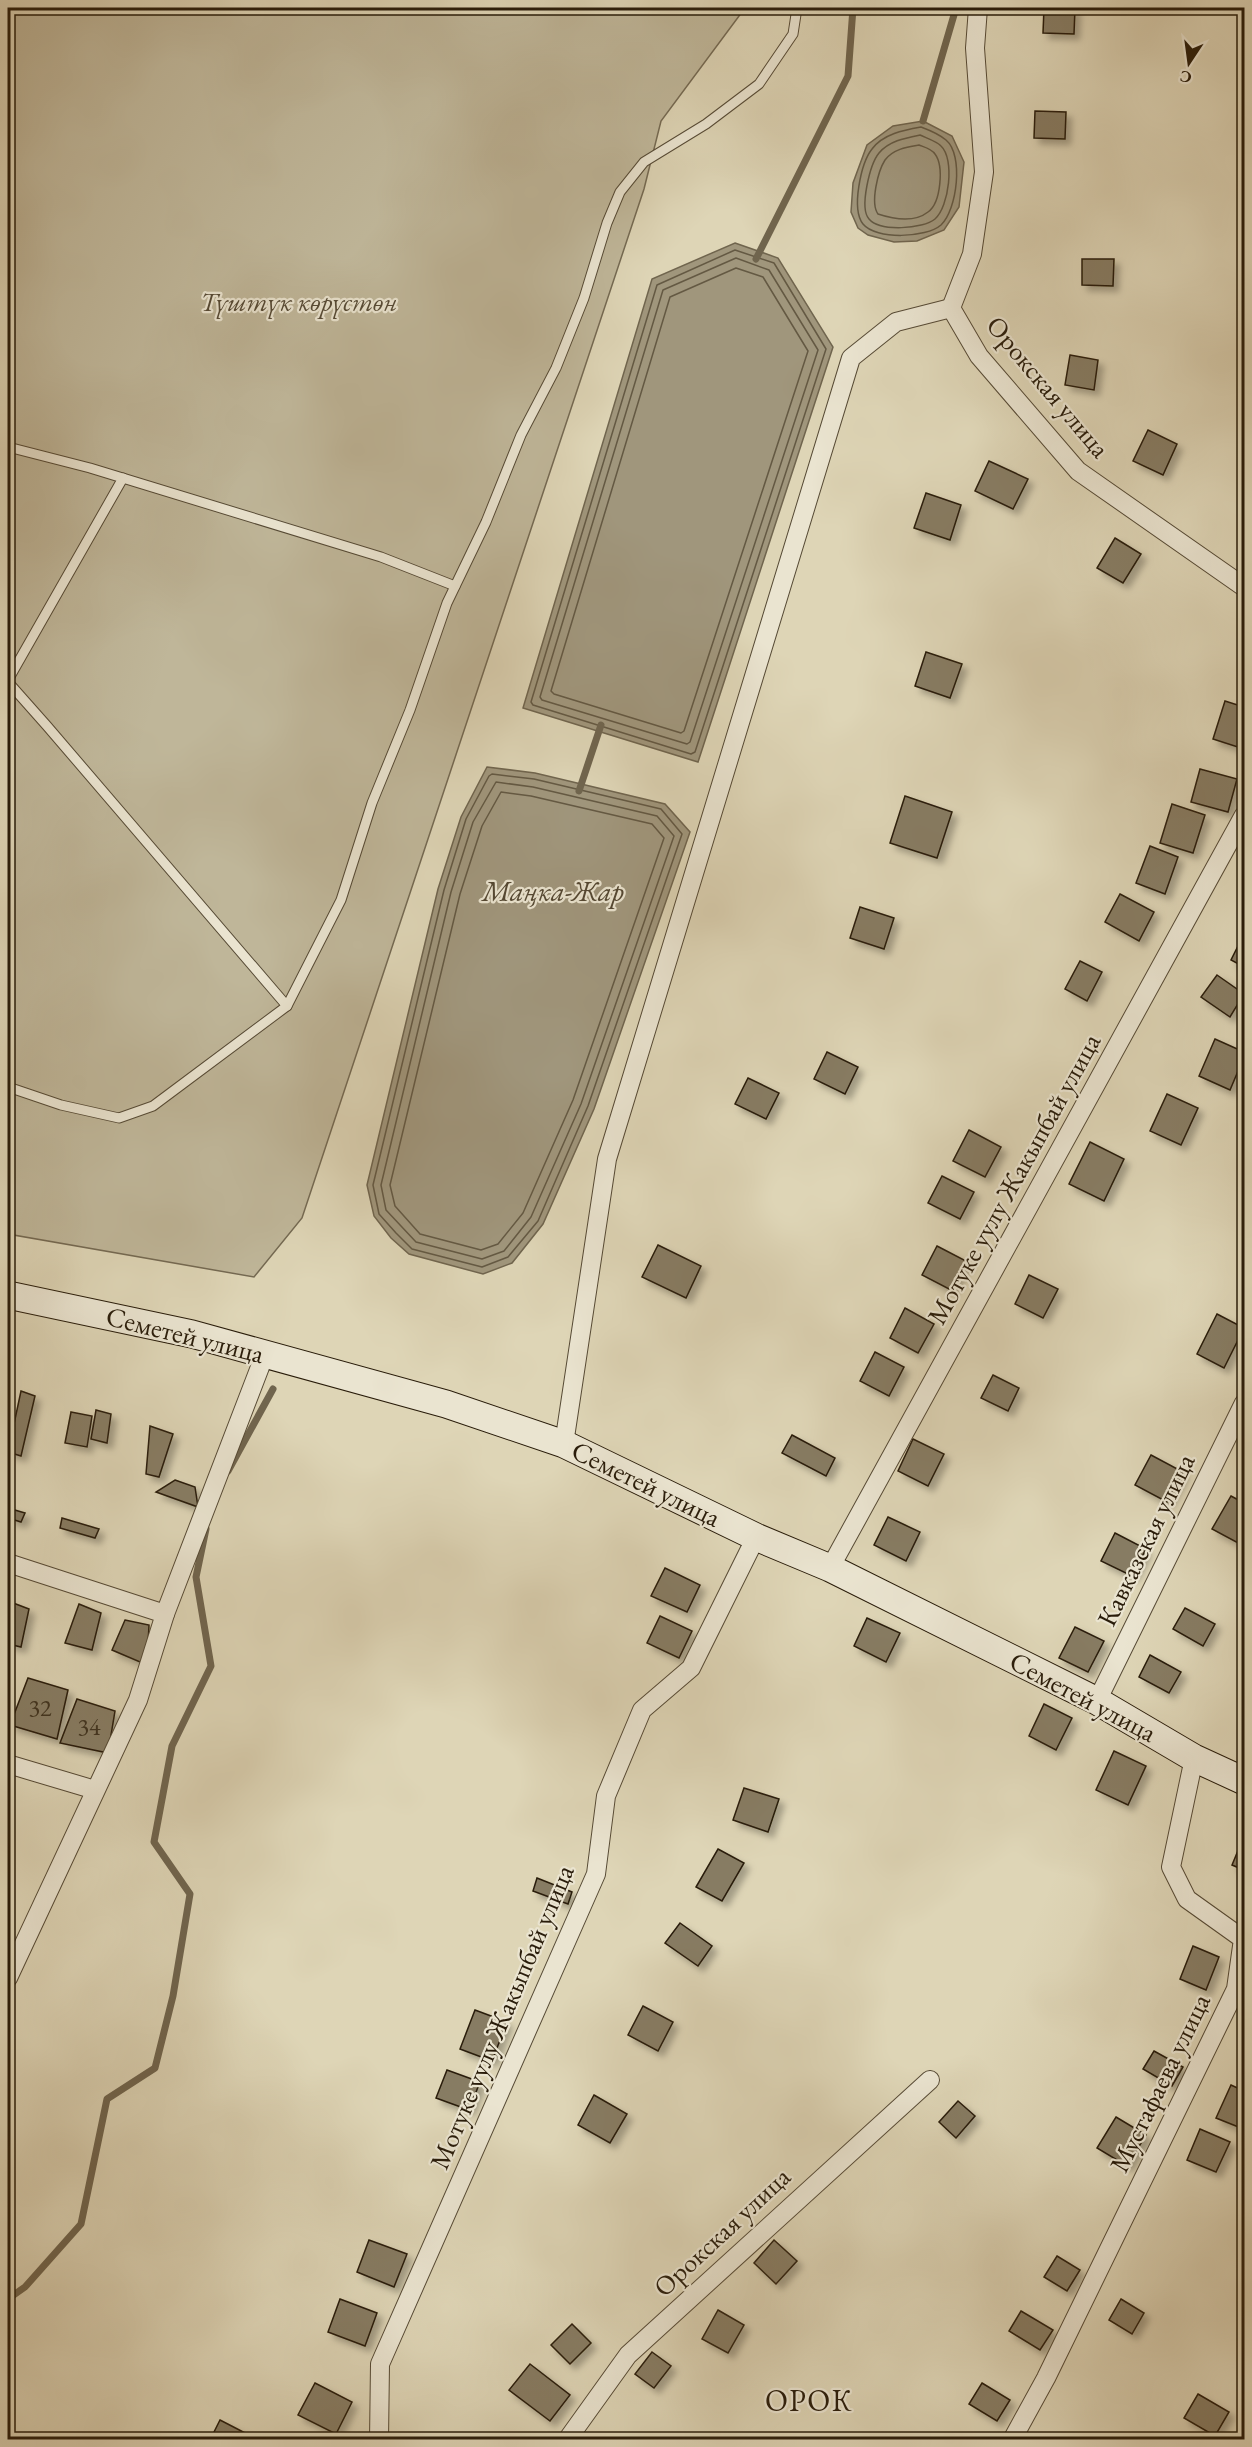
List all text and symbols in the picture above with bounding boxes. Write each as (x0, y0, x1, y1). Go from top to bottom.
north arrow (1159, 33, 1219, 93)
text: С (1178, 66, 1194, 89)
park label: Түштүк көрүстөн (200, 284, 398, 319)
street label: Орокская улица (979, 309, 1118, 465)
water label: Маңка-Жар (480, 873, 624, 909)
street label: Мотуке уулу Жакыпбай улица (919, 1027, 1108, 1330)
street label: Семетей улица (103, 1298, 268, 1371)
street label: Семетей улица (566, 1432, 727, 1535)
street label: Кавказская улица (1089, 1448, 1203, 1632)
street label: Семетей улица (1004, 1643, 1163, 1750)
house number: 32 (28, 1692, 52, 1723)
house number: 34 (77, 1711, 101, 1742)
street label: Мотуке уулу Жакыпбай улица (421, 1859, 582, 2174)
street label: Мустафаева улица (1101, 1988, 1218, 2178)
street label: Орокская улица (646, 2159, 798, 2304)
district label: ОРОК (765, 2381, 853, 2420)

